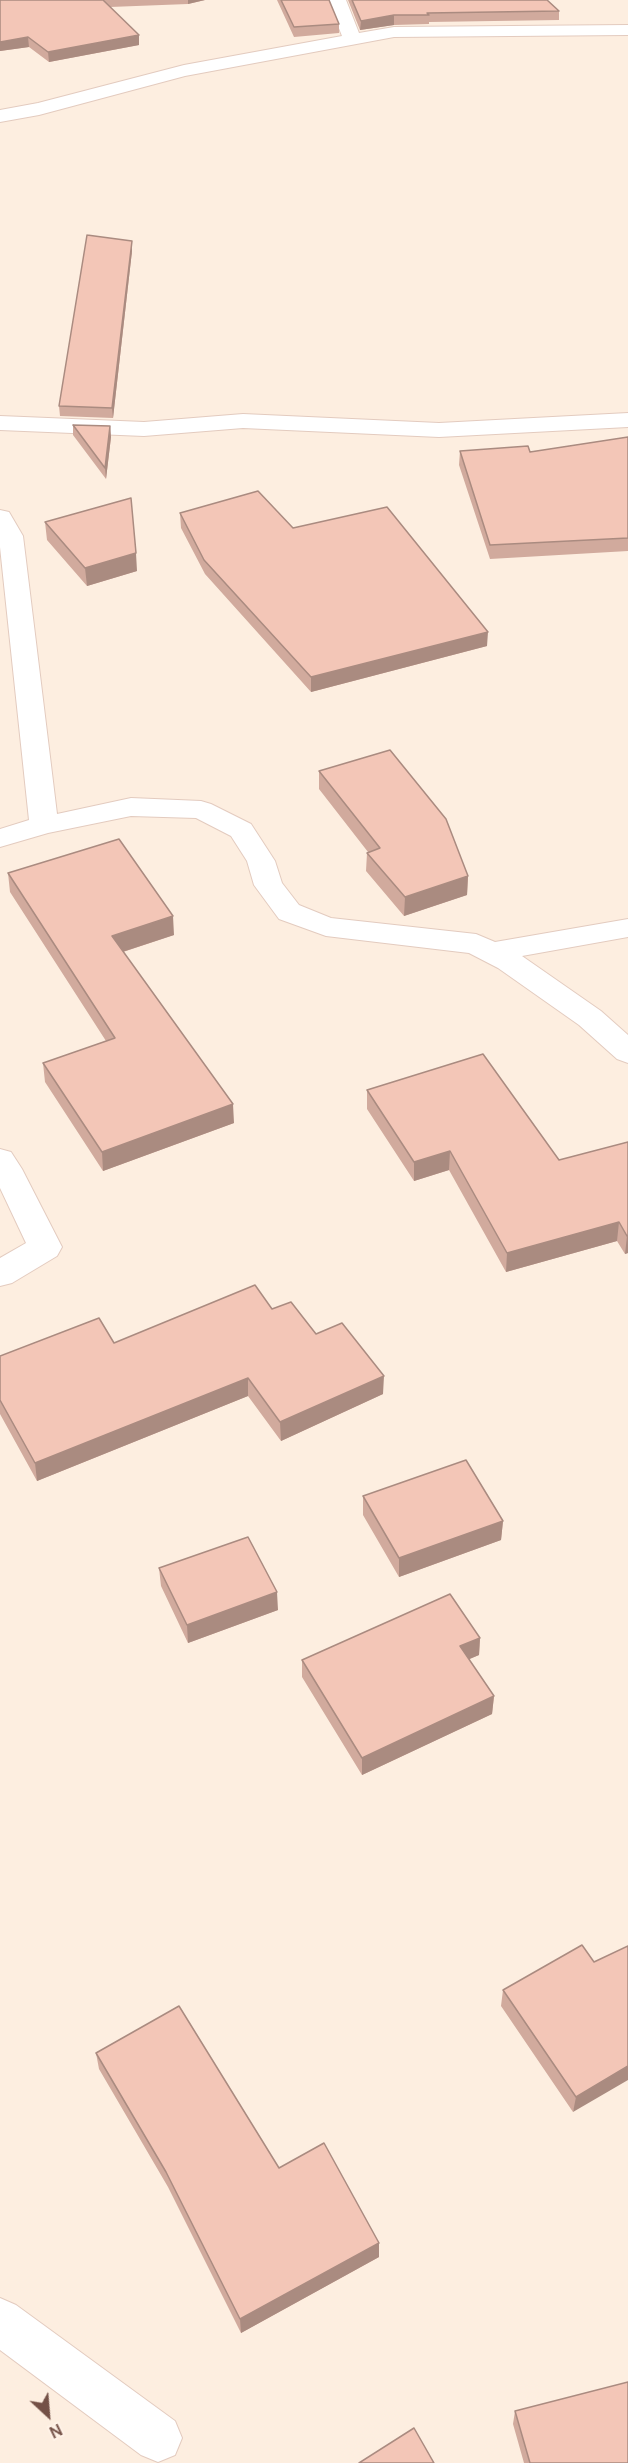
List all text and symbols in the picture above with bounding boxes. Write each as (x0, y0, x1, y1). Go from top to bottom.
north arrow (18, 2385, 78, 2445)
text: N (46, 2419, 66, 2444)

